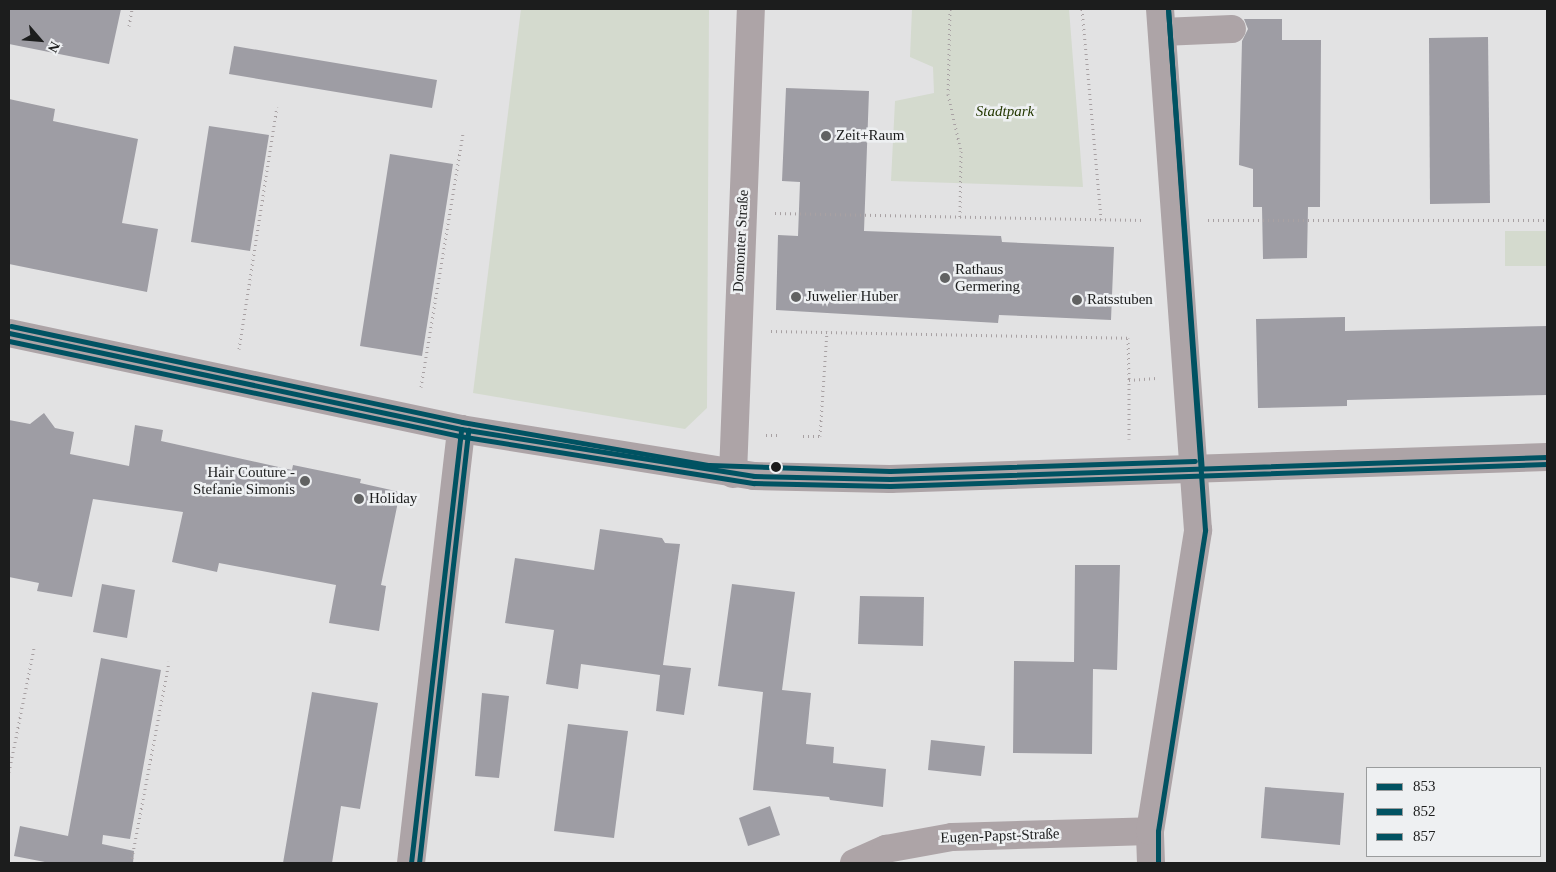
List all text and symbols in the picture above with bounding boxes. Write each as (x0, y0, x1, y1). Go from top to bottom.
north arrow (15, 15, 65, 65)
text: N (45, 39, 63, 55)
park label: Stadtpark (976, 103, 1034, 121)
place label: Zeit+Raum (836, 127, 904, 145)
marker: Zeit+Raum (820, 130, 832, 142)
street label: Domonter Straße (729, 189, 753, 293)
place label: Rathaus Germering (955, 260, 1020, 295)
marker: Rathaus Germering (939, 272, 951, 284)
place label: Juwelier Huber (806, 288, 898, 306)
marker: Juwelier Huber (790, 291, 802, 303)
place label: Ratsstuben (1087, 291, 1153, 309)
marker: Ratsstuben (1071, 294, 1083, 306)
unlabelled marker (771, 462, 781, 472)
place label: Hair Couture - Stefanie Simonis (193, 463, 295, 498)
marker: Hair Couture - Stefanie Simonis (299, 475, 311, 487)
place label: Holiday (369, 490, 417, 508)
marker: Holiday (353, 493, 365, 505)
legend (1366, 767, 1541, 857)
text: 853 (1413, 778, 1436, 794)
text: 852 (1413, 803, 1436, 819)
street label: Eugen-Papst-Straße (940, 825, 1060, 847)
text: 857 (1413, 828, 1436, 844)

